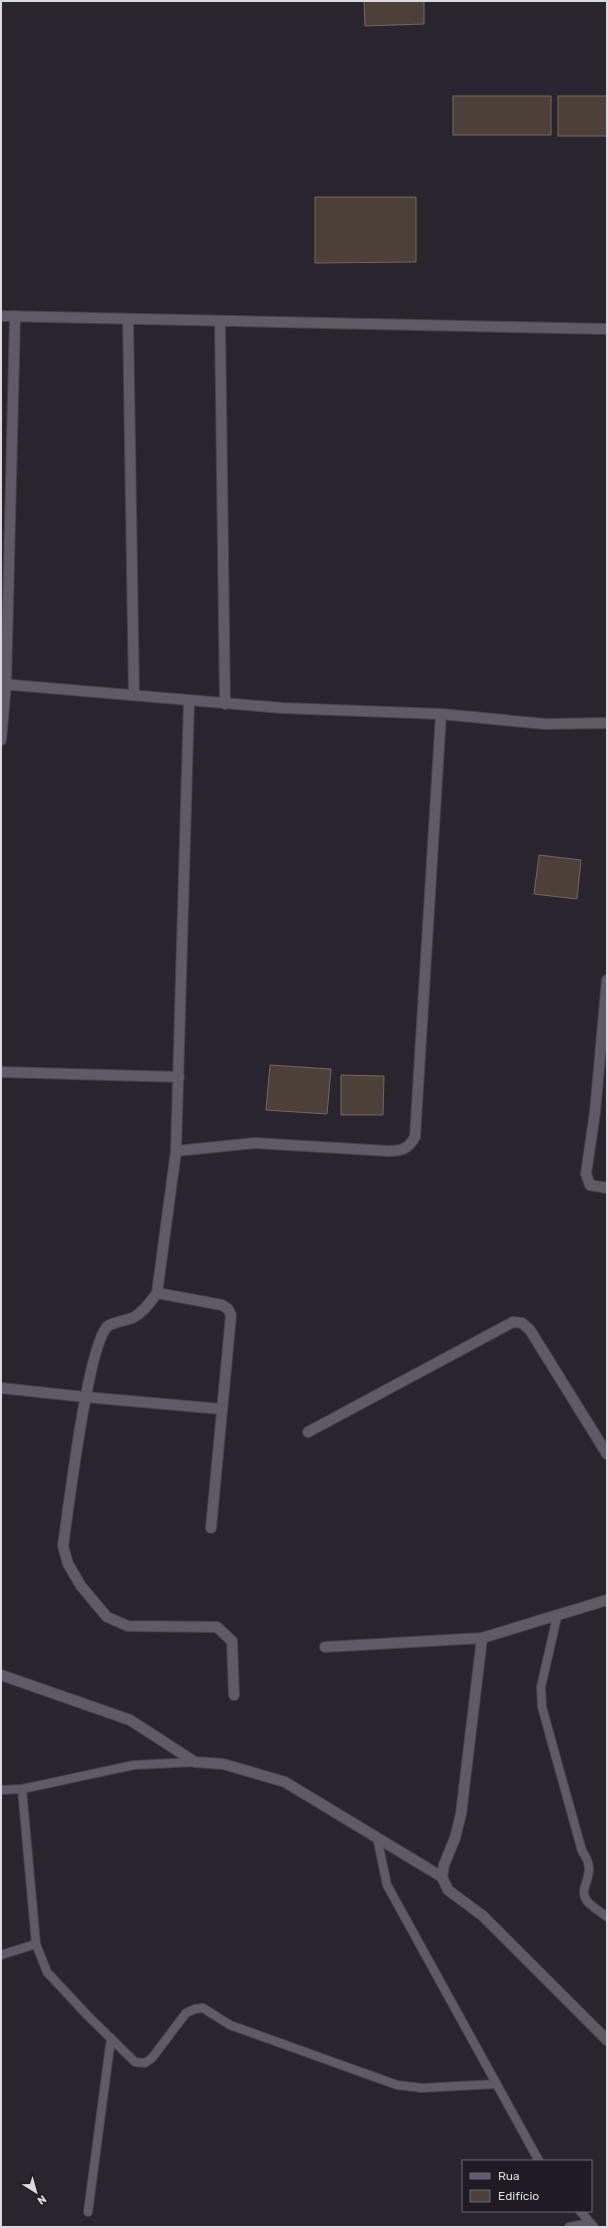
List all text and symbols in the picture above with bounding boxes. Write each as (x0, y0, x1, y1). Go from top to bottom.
legend (462, 2160, 592, 2212)
text: Rua (498, 2169, 520, 2183)
north arrow (16, 2172, 56, 2212)
text: Edifício (498, 2189, 539, 2203)
text: N (35, 2192, 49, 2207)

